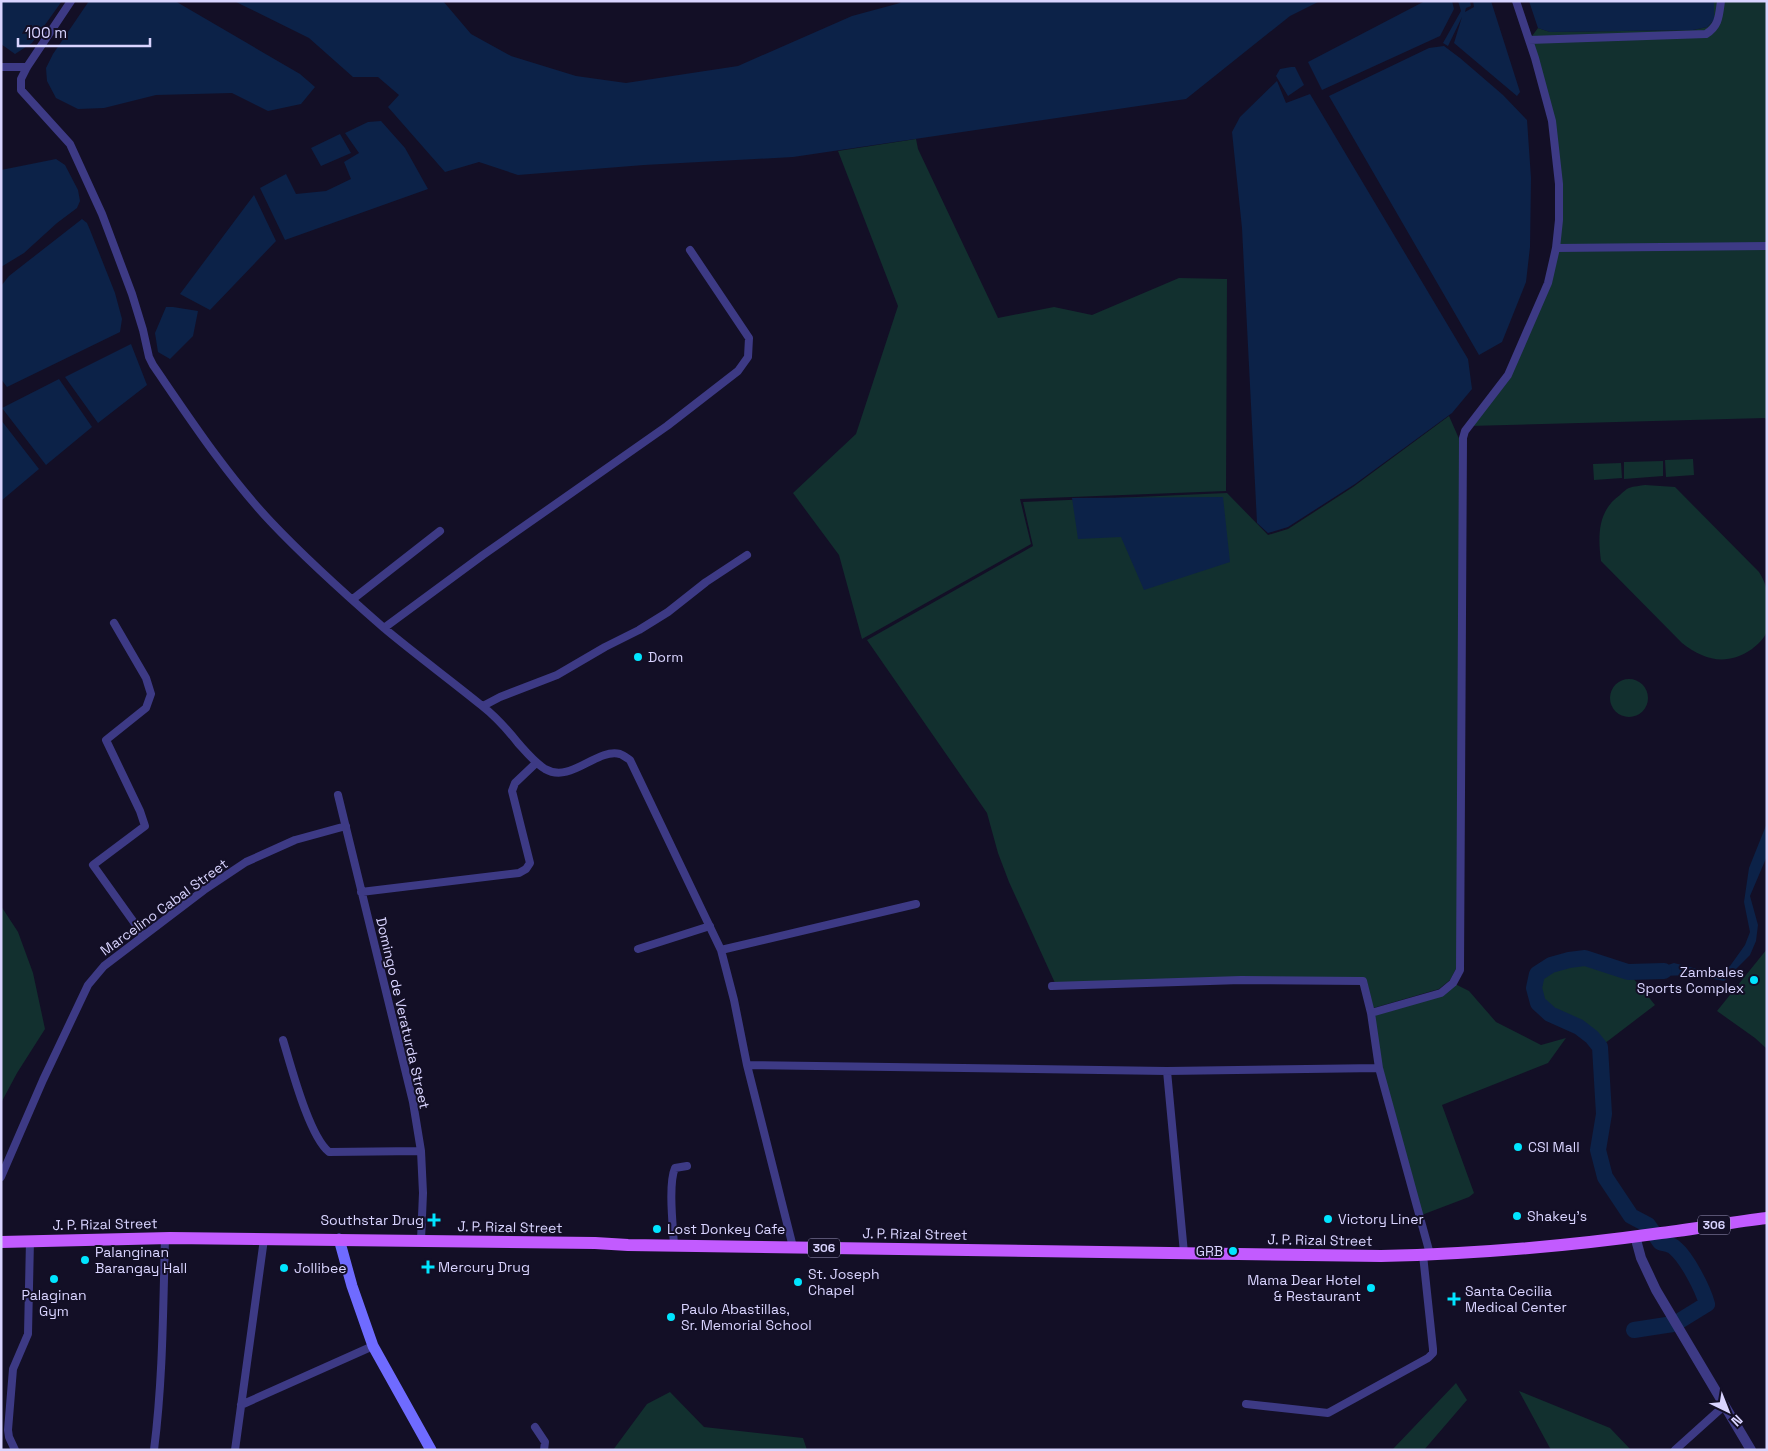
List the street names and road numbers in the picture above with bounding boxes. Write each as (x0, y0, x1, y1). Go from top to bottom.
street label: Marcelino Cabal Street (97, 855, 231, 959)
street label: Domingo de Veraturda Street (372, 915, 434, 1111)
street label: J. P. Rizal Street (52, 1214, 158, 1234)
road number: 306 (1698, 1216, 1730, 1234)
street label: J. P. Rizal Street (457, 1217, 563, 1237)
street label: J. P. Rizal Street (862, 1224, 968, 1244)
street label: J. P. Rizal Street (1267, 1230, 1373, 1250)
road number: 306 (808, 1238, 840, 1258)

